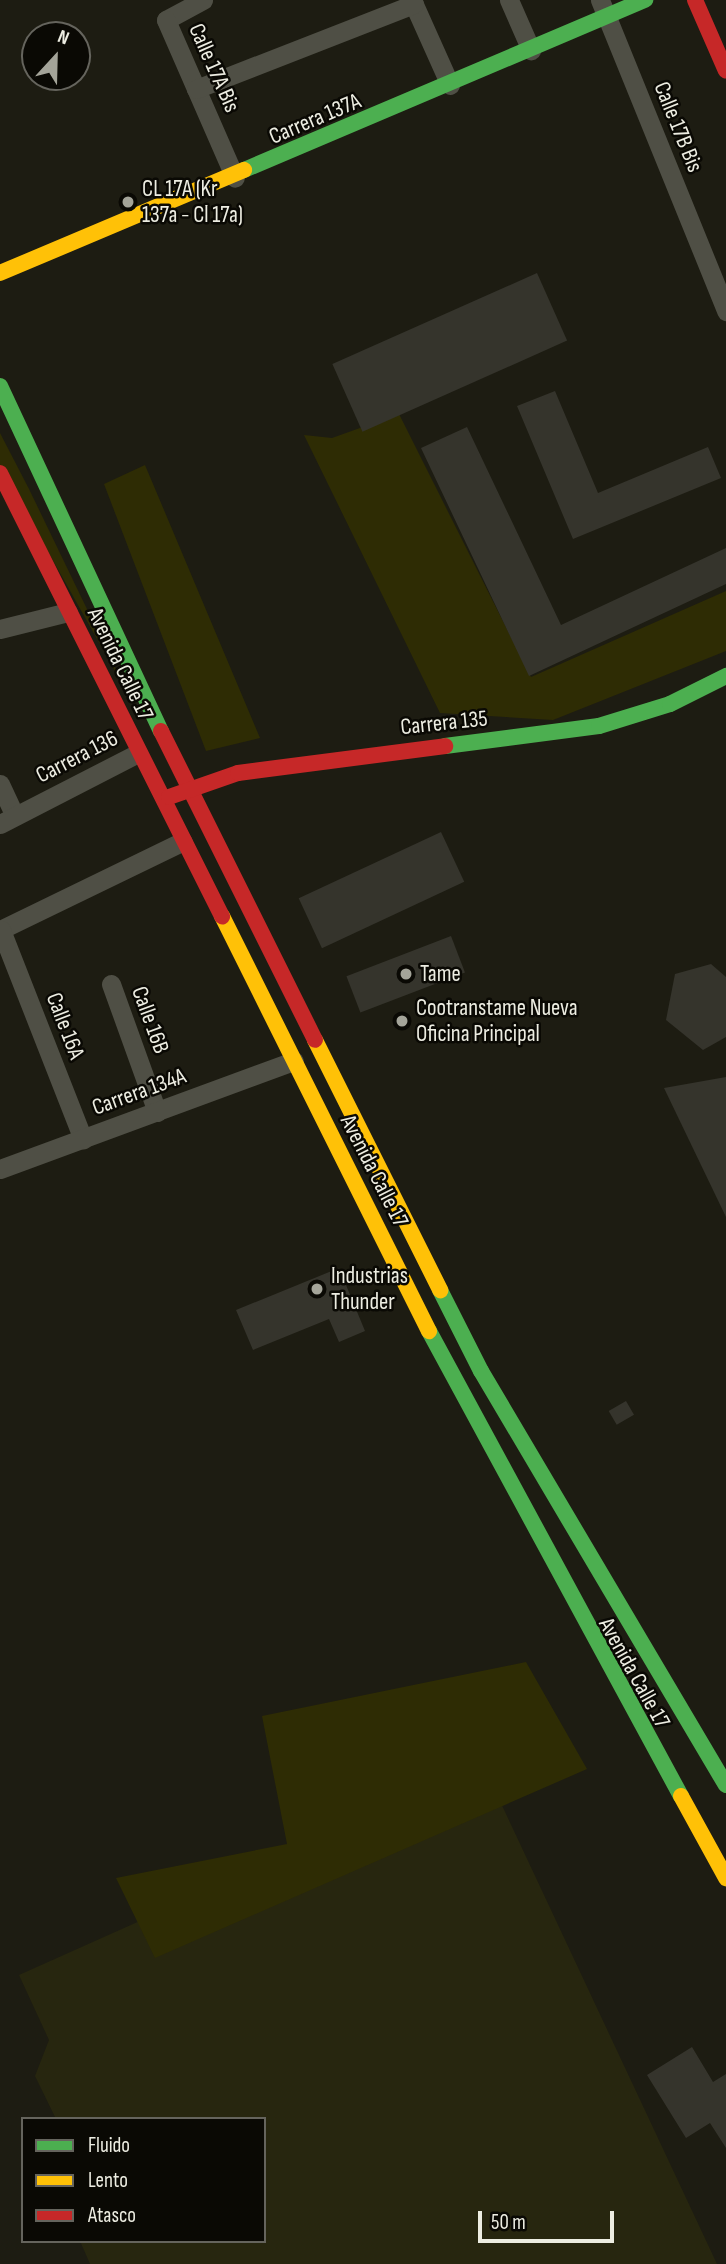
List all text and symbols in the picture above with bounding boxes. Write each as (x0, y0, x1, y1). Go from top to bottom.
street label: Calle 17A Bis (182, 19, 246, 117)
north arrow (21, 21, 91, 91)
text: N (54, 25, 72, 50)
street label: Calle 17B Bis (647, 78, 709, 176)
street label: Carrera 137A (265, 87, 365, 151)
place label: CL 17A (Kr 137a - Cl 17a) (142, 175, 243, 229)
marker: CL 17A (Kr 137a - Cl 17a) (120, 194, 136, 210)
street label: Avenida Calle 17 (81, 603, 159, 725)
street label: Carrera 135 (399, 705, 489, 741)
street label: Carrera 136 (31, 725, 123, 789)
place label: Tame (420, 960, 461, 988)
marker: Tame (398, 966, 414, 982)
street label: Calle 16B (125, 983, 175, 1057)
street label: Calle 16A (40, 989, 90, 1063)
place label: Cootranstame Nueva Oficina Principal (416, 994, 578, 1048)
marker: Cootranstame Nueva Oficina Principal (394, 1013, 410, 1029)
street label: Carrera 134A (88, 1062, 190, 1122)
street label: Avenida Calle 17 (334, 1110, 414, 1232)
place label: Industrias Thunder (331, 1262, 408, 1316)
marker: Industrias Thunder (309, 1281, 325, 1297)
street label: Avenida Calle 17 (592, 1613, 676, 1733)
legend (21, 2117, 266, 2243)
text: Fluido (88, 2133, 130, 2158)
text: Lento (88, 2168, 128, 2193)
scale bar (481, 2198, 618, 2242)
text: Atasco (88, 2203, 136, 2228)
text: 50 m (491, 2210, 526, 2235)

